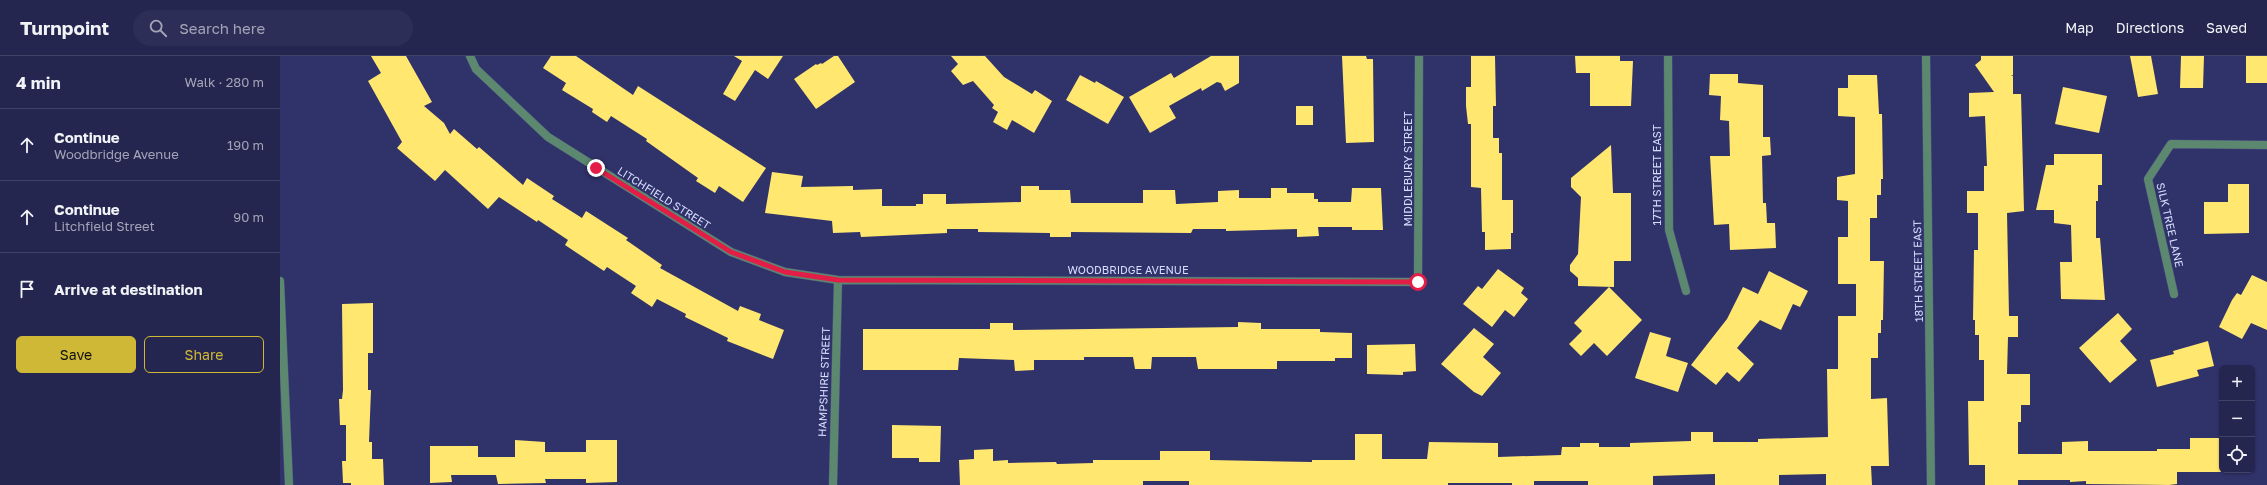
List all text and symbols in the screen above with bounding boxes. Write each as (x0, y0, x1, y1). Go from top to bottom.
search box (133, 10, 413, 46)
text: Turnpoint (20, 16, 109, 39)
icon: search (147, 17, 169, 39)
text: Search here (179, 19, 265, 37)
text: Map (2065, 19, 2094, 36)
text: Directions (2116, 19, 2184, 36)
text: Saved (2206, 19, 2247, 36)
text: 4 min (16, 72, 61, 93)
text: Walk · 280 m (185, 74, 264, 90)
street label: MIDDLEBURY STREET (1401, 111, 1414, 227)
street label: 17TH STREET EAST (1650, 124, 1663, 226)
text: Continue (54, 128, 120, 146)
icon: ahead (16, 134, 38, 156)
text: 190 m (227, 137, 264, 153)
text: Woodbridge Avenue (54, 146, 179, 162)
route end (587, 159, 605, 177)
street label: LITCHFIELD STREET (615, 164, 713, 232)
street label: SILK TREE LANE (2154, 181, 2187, 269)
text: Continue (54, 200, 120, 218)
icon: ahead (16, 206, 38, 228)
text: 90 m (233, 209, 264, 225)
text: Litchfield Street (54, 218, 155, 234)
street label: 18TH STREET EAST (1910, 220, 1925, 322)
street label: WOODBRIDGE AVENUE (1067, 263, 1189, 276)
route start (1409, 273, 1427, 291)
icon: arrive (16, 278, 38, 300)
text: Arrive at destination (54, 280, 203, 298)
street label: HAMPSHIRE STREET (815, 327, 832, 437)
button: Save (16, 336, 136, 373)
button: Share (144, 336, 264, 373)
map controls (2219, 365, 2255, 473)
button: + (2219, 365, 2255, 401)
button: − (2219, 401, 2255, 437)
button: locate (2219, 437, 2255, 473)

